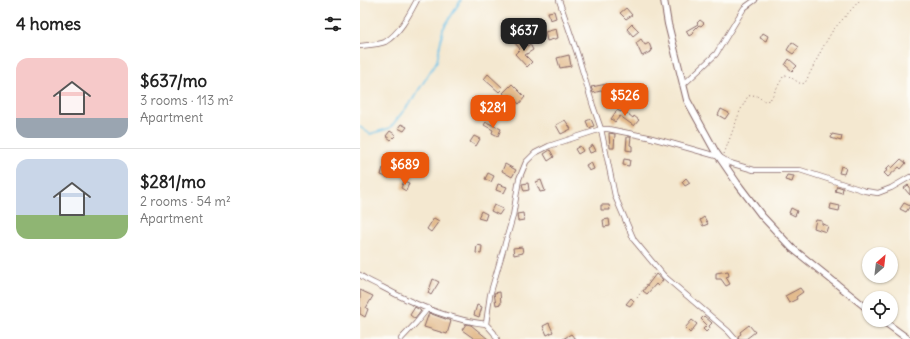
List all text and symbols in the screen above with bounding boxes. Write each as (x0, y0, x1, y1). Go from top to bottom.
text: 4 homes (16, 13, 81, 35)
icon: filters (322, 13, 344, 35)
pin: $637 (500, 18, 548, 52)
text: $637 (510, 22, 538, 39)
text: $637/mo (140, 70, 207, 92)
icon: home (48, 74, 96, 122)
pin: $526 (601, 83, 649, 117)
text: $526 (610, 87, 640, 104)
text: 3 rooms · 113 m² (140, 92, 234, 109)
pin: $281 (469, 95, 517, 129)
text: $281 (480, 99, 506, 116)
text: Apartment (140, 109, 203, 126)
pin: $689 (381, 152, 429, 186)
text: $689 (390, 156, 420, 173)
text: $281/mo (140, 171, 206, 193)
icon: home (48, 175, 96, 223)
text: 2 rooms · 54 m² (140, 193, 231, 210)
text: Apartment (140, 210, 203, 227)
north arrow (862, 247, 898, 283)
map controls (862, 247, 898, 327)
button: locate (862, 291, 898, 327)

